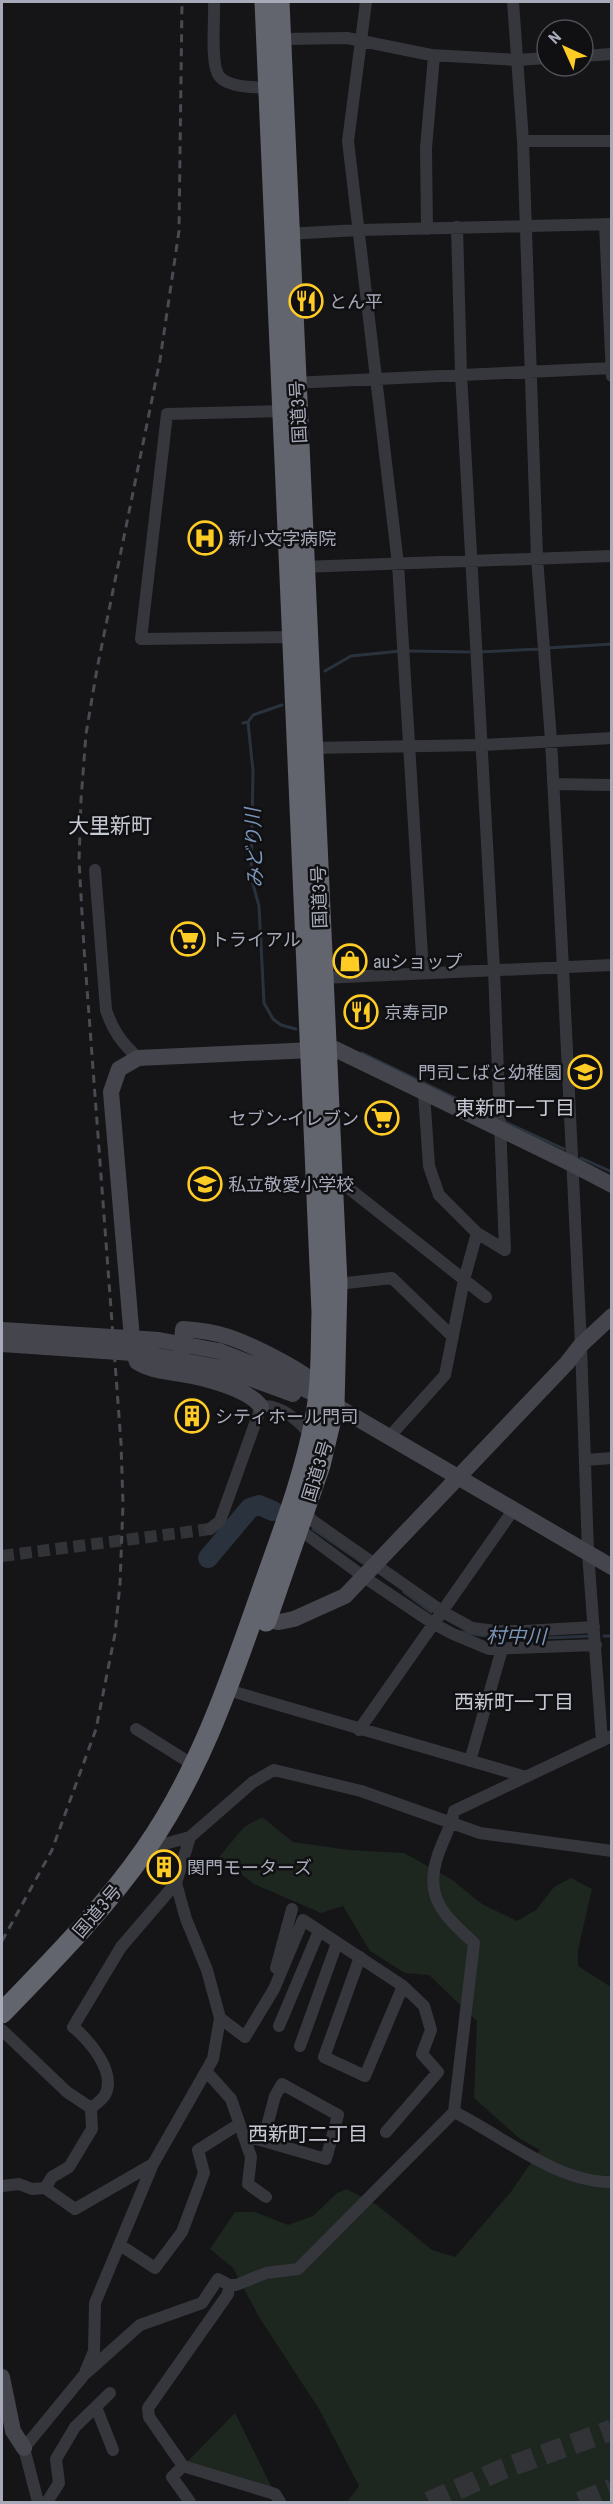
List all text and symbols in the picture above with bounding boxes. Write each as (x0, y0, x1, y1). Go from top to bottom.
north arrow (535, 18, 595, 78)
text: N (545, 28, 565, 48)
restaurant icon: とん平 (288, 283, 324, 319)
place label: とん平 (329, 291, 383, 312)
street label: 国道3号 (286, 380, 310, 444)
hospital icon: 新小文字病院 (187, 520, 223, 556)
place label: 新小文字病院 (228, 528, 336, 549)
water label: みどり川 (241, 806, 267, 888)
district label: 大里新町 (68, 814, 152, 838)
street label: 国道3号 (307, 865, 331, 929)
supermarket icon: トライアル (170, 921, 206, 957)
place label: トライアル (211, 929, 301, 950)
shop icon: auショップ (332, 943, 368, 979)
place label: auショップ (373, 951, 462, 972)
restaurant icon: 京寿司P (343, 994, 379, 1030)
place label: 京寿司P (384, 1002, 448, 1023)
school or university icon: 門司こばと幼稚園 (567, 1054, 603, 1090)
place label: 門司こばと幼稚園 (418, 1062, 562, 1083)
district label: 東新町一丁目 (455, 1096, 575, 1120)
supermarket icon: セブン-イレブン (364, 1100, 400, 1136)
place label: セブン-イレブン (229, 1108, 359, 1129)
school or university icon: 私立敬愛小学校 (187, 1166, 223, 1202)
place label: 私立敬愛小学校 (228, 1174, 354, 1195)
building icon: シティホール門司 (174, 1398, 210, 1434)
place label: シティホール門司 (215, 1406, 358, 1427)
street label: 国道3号 (298, 1438, 336, 1504)
water label: 村中川 (486, 1623, 548, 1649)
district label: 西新町一丁目 (454, 1690, 574, 1714)
building icon: 関門モーターズ (146, 1849, 182, 1885)
place label: 関門モーターズ (187, 1857, 312, 1878)
street label: 国道3号 (68, 1880, 126, 1942)
district label: 西新町二丁目 (248, 2122, 368, 2146)

